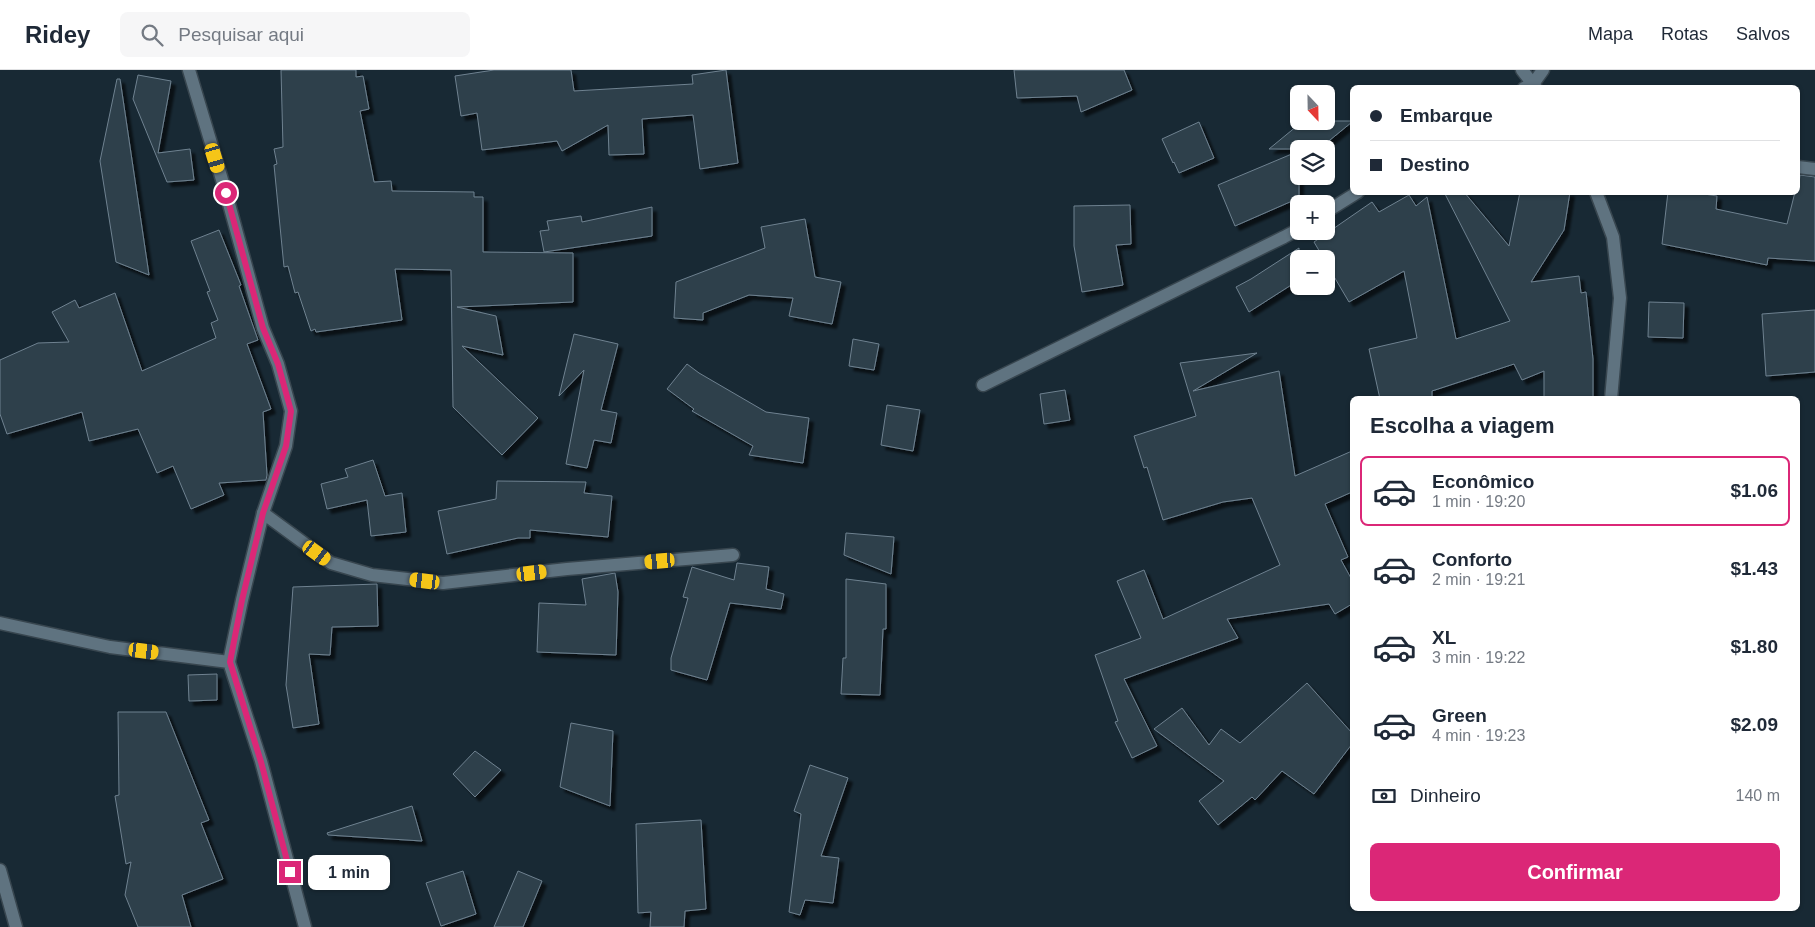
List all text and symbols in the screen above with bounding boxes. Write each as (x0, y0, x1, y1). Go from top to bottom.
search box (120, 12, 470, 57)
text: Ridey (25, 21, 90, 48)
icon: search (138, 21, 166, 49)
text: Pesquisar aqui (178, 24, 304, 45)
text: Mapa (1588, 24, 1633, 44)
text: Rotas (1661, 24, 1708, 44)
text: Salvos (1736, 24, 1790, 44)
north arrow (1290, 85, 1335, 130)
map controls (1290, 85, 1335, 295)
text: Embarque (1400, 105, 1493, 126)
button: layers (1290, 140, 1335, 185)
car (203, 141, 226, 175)
text: Destino (1400, 154, 1470, 175)
route start (215, 182, 237, 204)
button: + (1290, 195, 1335, 240)
button: − (1290, 250, 1335, 295)
text: Escolha a viagem (1370, 413, 1555, 438)
icon: car (1372, 469, 1417, 514)
text: Econômico (1432, 471, 1534, 492)
text: $1.06 (1730, 480, 1778, 501)
text: 1 min · 19:20 (1432, 493, 1525, 510)
car (300, 538, 333, 568)
icon: car (1372, 547, 1417, 592)
text: Conforto (1432, 549, 1512, 570)
car (644, 552, 675, 570)
text: $1.43 (1730, 558, 1778, 579)
car (516, 564, 547, 582)
text: 2 min · 19:21 (1432, 571, 1525, 588)
car (409, 572, 440, 590)
icon: car (1372, 625, 1417, 670)
text: XL (1432, 627, 1456, 648)
text: $1.80 (1730, 636, 1778, 657)
car (128, 642, 159, 660)
text: 3 min · 19:22 (1432, 649, 1525, 666)
icon: car (1372, 703, 1417, 748)
text: Green (1432, 705, 1487, 726)
text: $2.09 (1730, 714, 1778, 735)
text: 4 min · 19:23 (1432, 727, 1525, 744)
icon: cash (1370, 782, 1398, 810)
text: Dinheiro (1410, 785, 1481, 806)
text: 140 m (1736, 787, 1780, 804)
button: Confirmar (1370, 843, 1780, 901)
callout: 1 min (308, 854, 390, 890)
route end (279, 861, 301, 883)
text: 1 min (328, 864, 370, 881)

